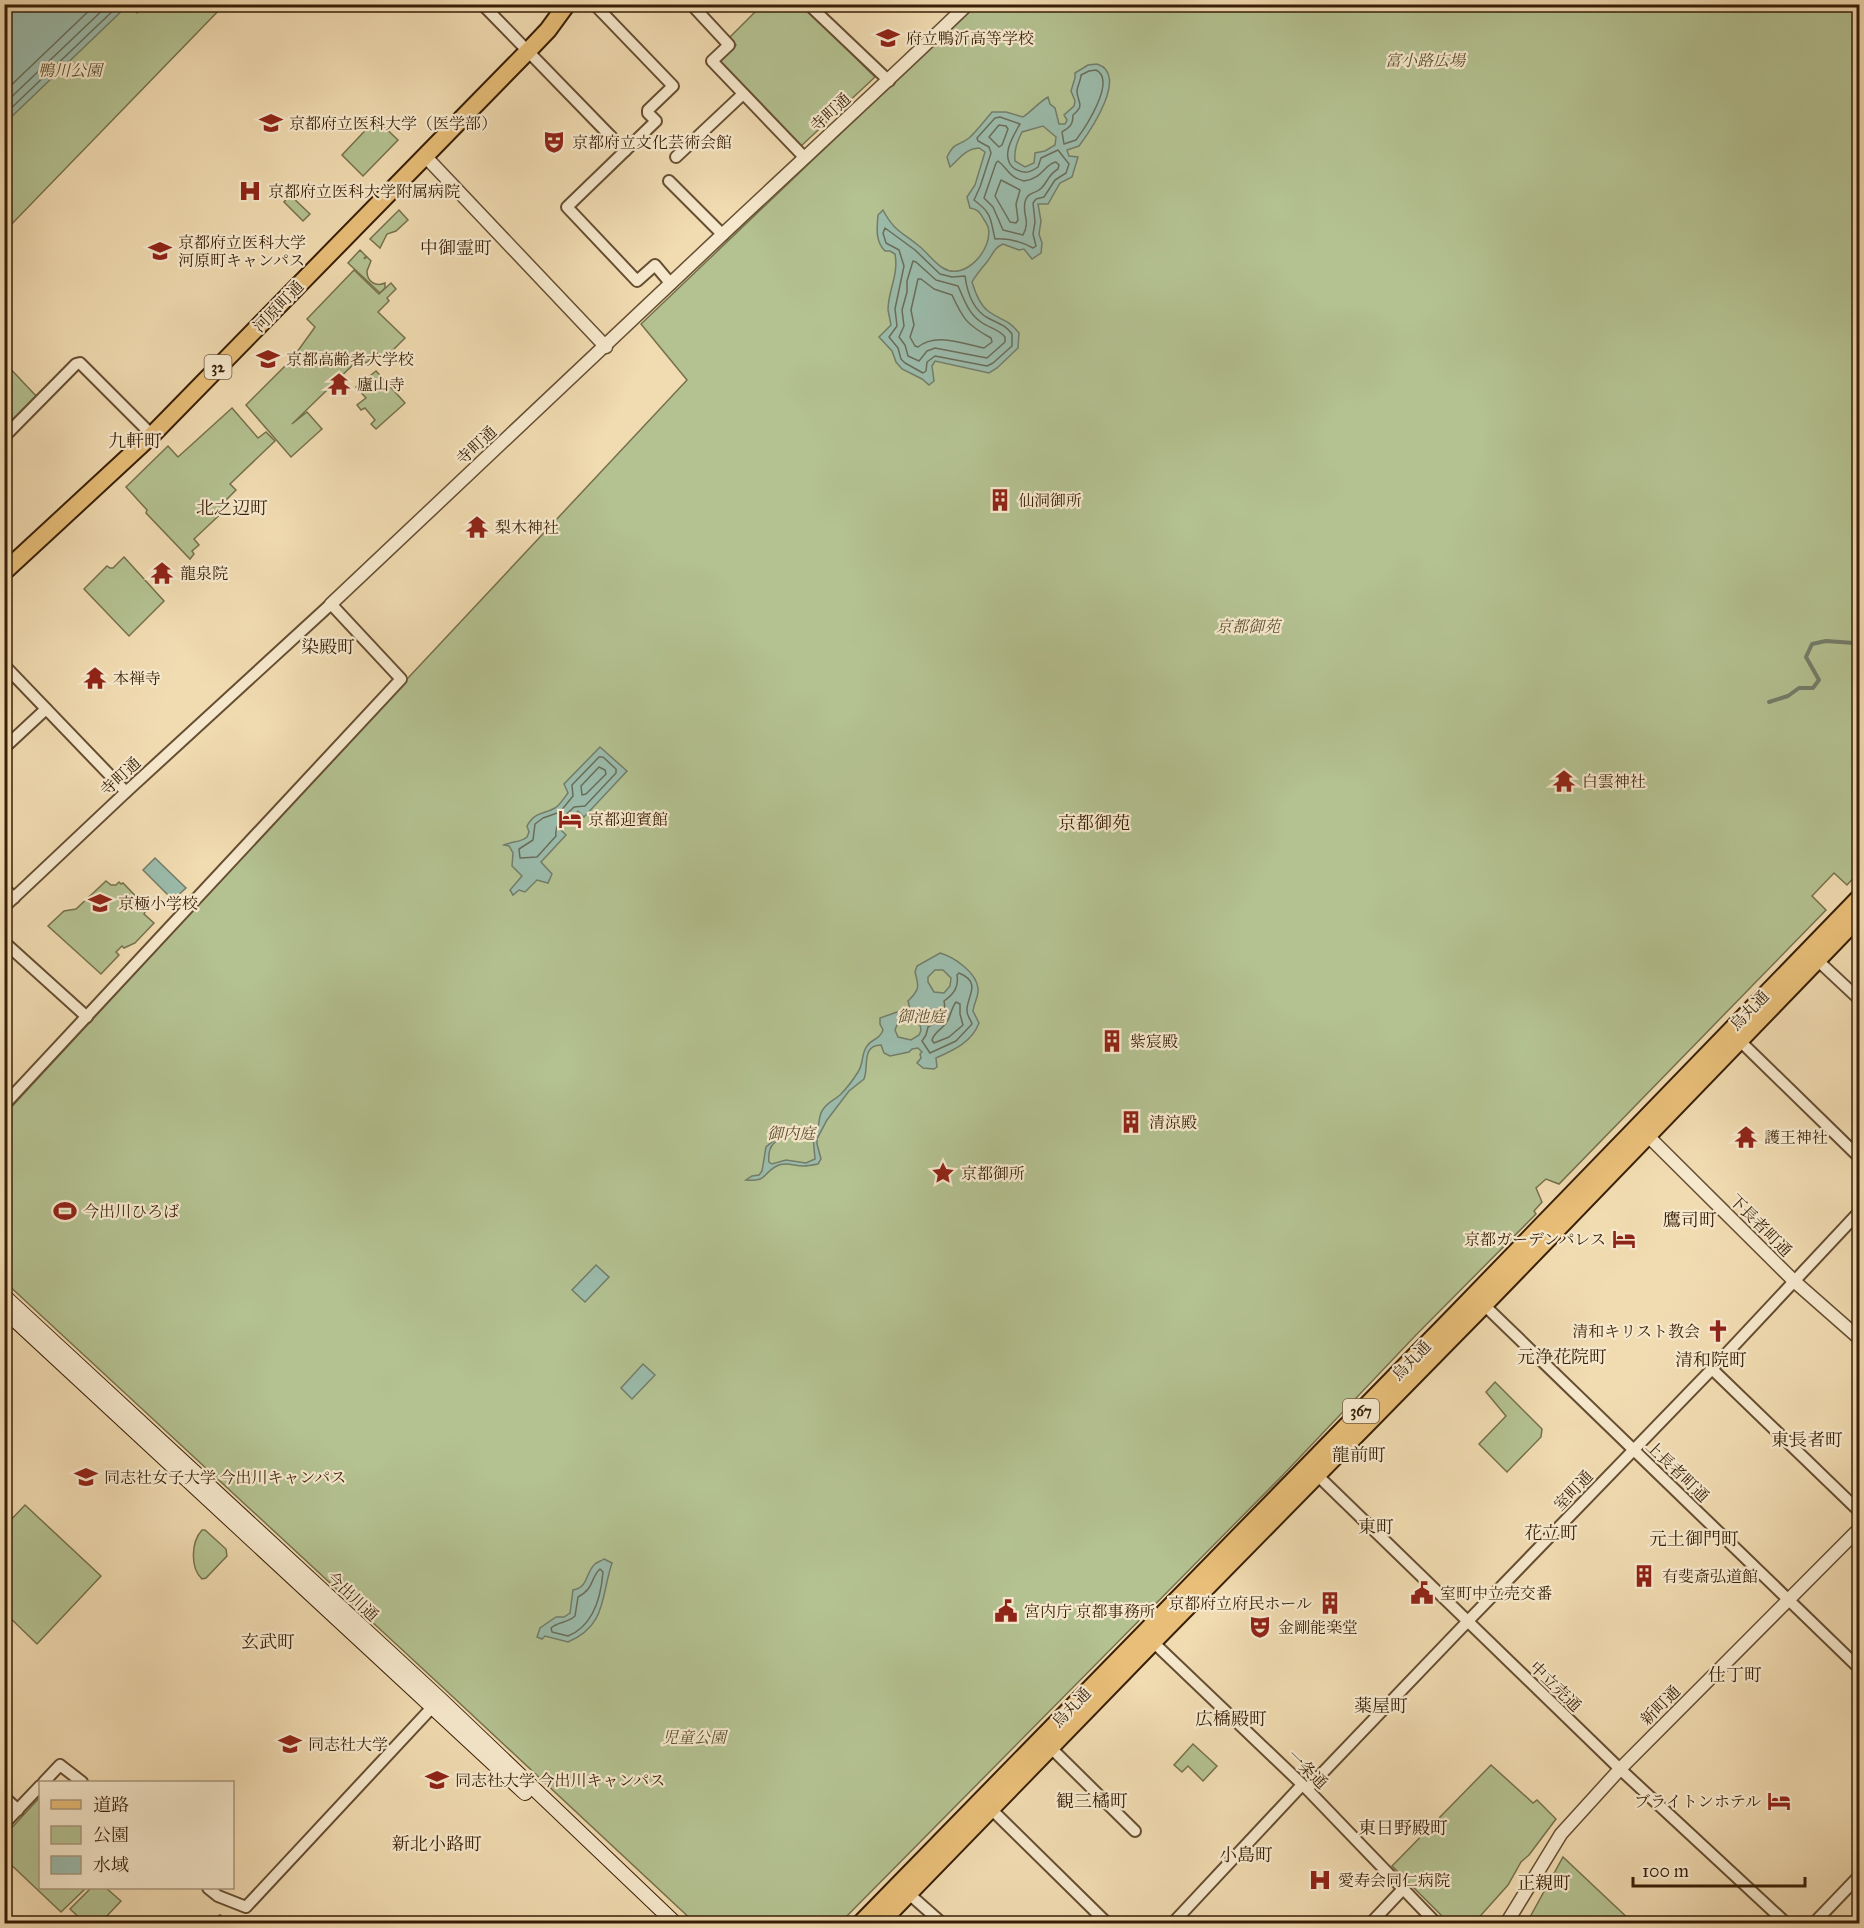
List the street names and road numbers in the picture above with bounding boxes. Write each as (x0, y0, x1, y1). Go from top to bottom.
street label: 寺町通 (806, 89, 854, 136)
street label: 河原町通 (249, 277, 307, 336)
road number: 32 (204, 355, 232, 379)
street label: 寺町通 (452, 422, 500, 469)
street label: 寺町通 (96, 753, 144, 800)
street label: 烏丸通 (1726, 986, 1773, 1034)
street label: 下長者町通 (1726, 1190, 1796, 1260)
street label: 烏丸通 (1388, 1336, 1435, 1384)
road number: 367 (1343, 1399, 1379, 1423)
street label: 上長者町通 (1642, 1437, 1713, 1506)
street label: 室町通 (1550, 1466, 1597, 1514)
street label: 今出川通 (323, 1568, 383, 1625)
street label: 中立売通 (1526, 1657, 1585, 1715)
street label: 新町通 (1637, 1682, 1684, 1729)
street label: 烏丸通 (1048, 1683, 1095, 1731)
street label: 一条通 (1284, 1746, 1332, 1793)

